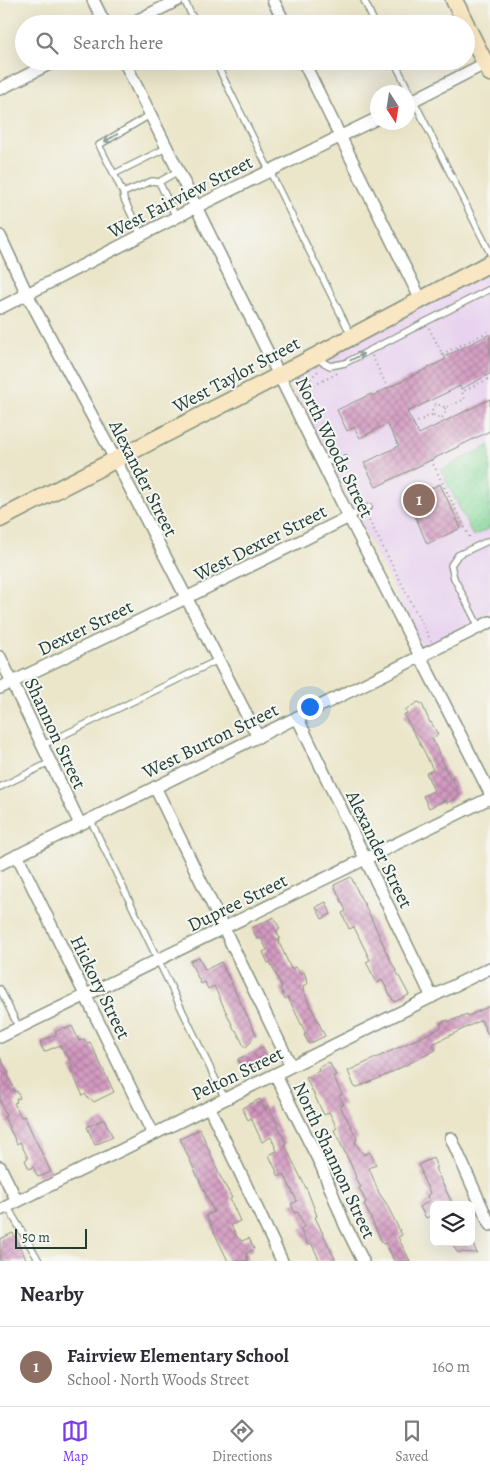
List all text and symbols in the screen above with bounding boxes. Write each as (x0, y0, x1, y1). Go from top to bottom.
search box (15, 15, 475, 70)
icon: search (33, 29, 61, 57)
text: Search here (73, 30, 163, 56)
north arrow (370, 85, 415, 130)
one-way arrow (104, 134, 118, 144)
street label: West Fairview Street (103, 149, 257, 245)
street label: West Taylor Street (167, 330, 305, 420)
one-way arrow (350, 352, 365, 362)
street label: North Woods Street (289, 373, 379, 522)
street label: Alexander Street (102, 415, 184, 541)
pin: 1 (403, 481, 435, 519)
street label: West Dexter Street (189, 498, 331, 588)
street label: Dexter Street (33, 594, 137, 662)
street label: Shannon Street (18, 674, 92, 793)
your location (297, 694, 323, 720)
street label: West Burton Street (137, 697, 283, 785)
street label: Alexander Street (339, 785, 419, 913)
street label: Dupree Street (183, 867, 292, 938)
street label: Hickory Street (64, 931, 136, 1044)
street label: Pelton Street (187, 1040, 288, 1107)
street label: North Shannon Street (286, 1078, 382, 1243)
map controls (430, 1201, 475, 1246)
button: layers (430, 1201, 475, 1246)
scale bar (15, 1226, 88, 1249)
text: 50 m (22, 1228, 50, 1247)
text: Nearby (20, 1280, 83, 1308)
text: Fairview Elementary School (67, 1343, 289, 1369)
text: 1 (33, 1356, 39, 1378)
text: 160 m (432, 1356, 470, 1378)
text: School · North Woods Street (67, 1369, 249, 1391)
tab: Map (61, 1417, 89, 1466)
tab: Directions (212, 1417, 272, 1466)
tab: Saved (395, 1417, 429, 1466)

